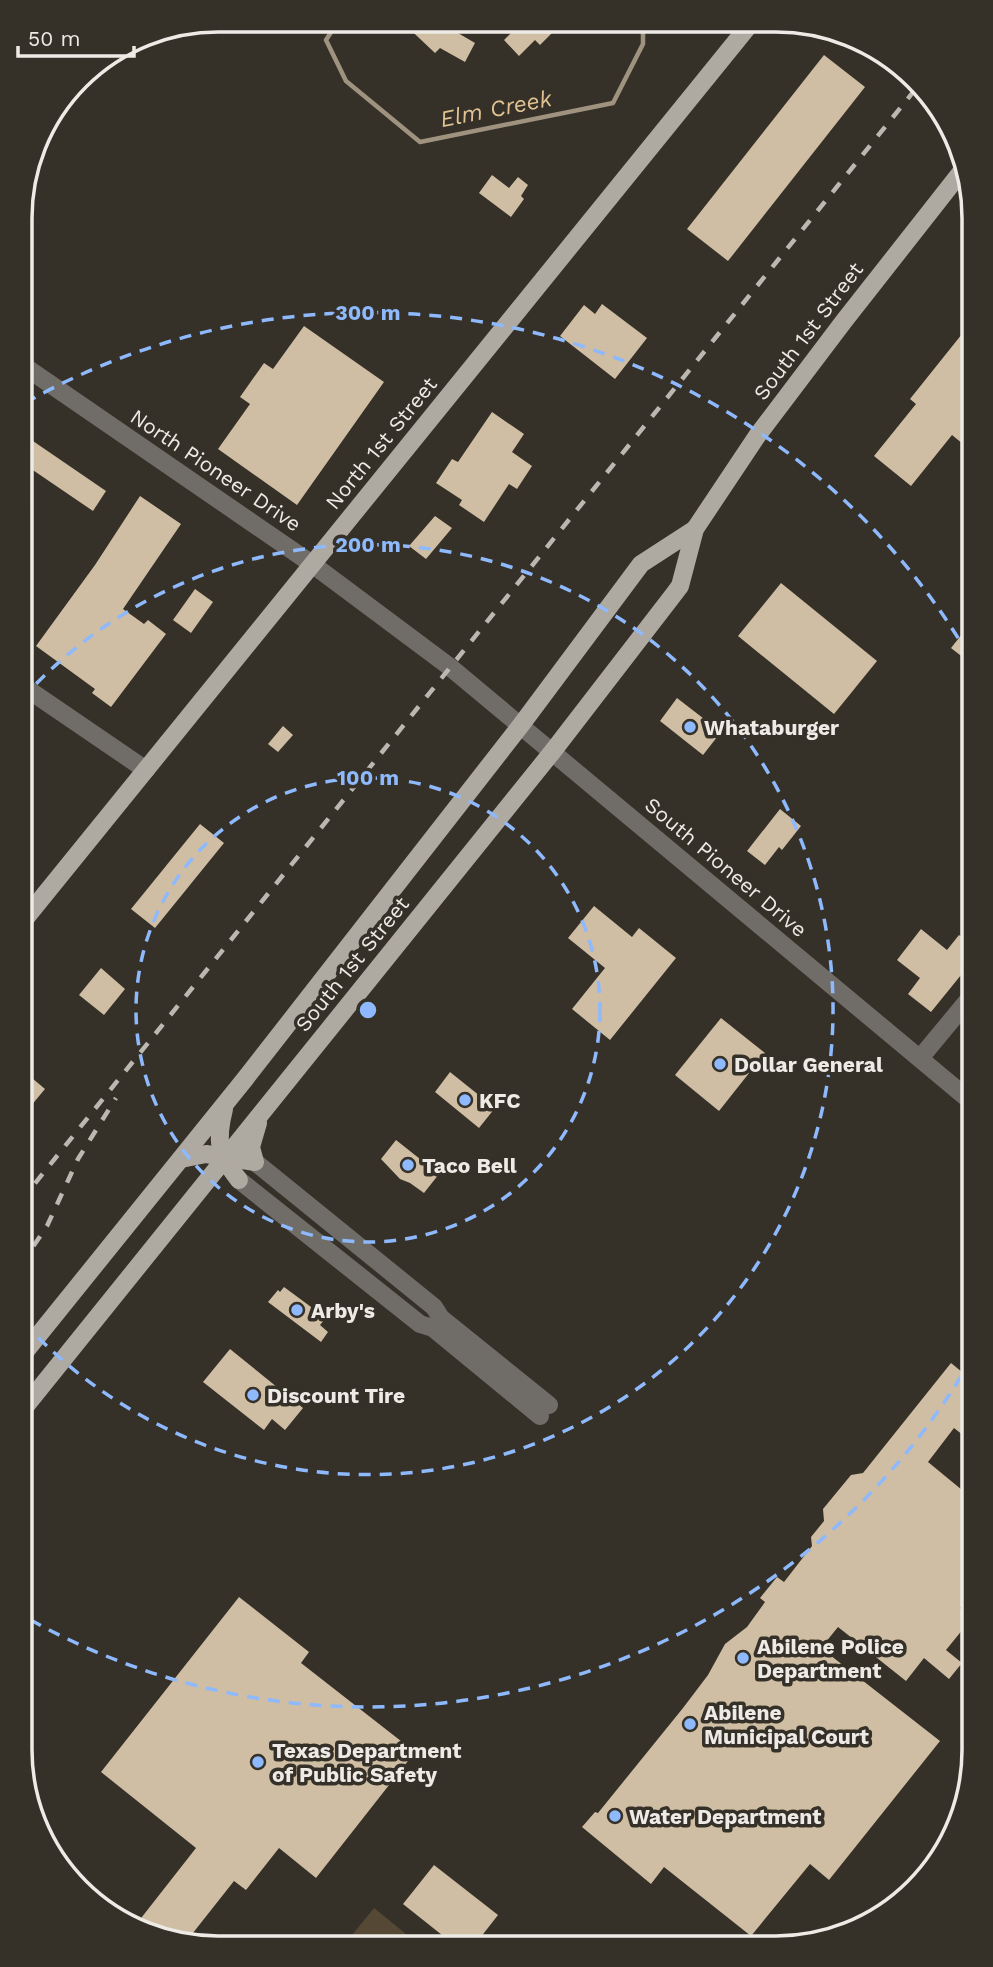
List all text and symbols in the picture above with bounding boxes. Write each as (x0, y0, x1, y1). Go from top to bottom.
scale bar (18, 14, 133, 58)
text: 50 m (28, 26, 80, 51)
water label: Elm Creek (438, 85, 556, 133)
street label: South 1st Street (748, 257, 868, 405)
text: 300 m (335, 300, 401, 325)
street label: North 1st Street (320, 372, 442, 514)
street label: North Pioneer Drive (126, 404, 306, 536)
text: 200 m (335, 532, 401, 557)
place label: Whataburger (704, 715, 839, 740)
marker: Whataburger (682, 719, 698, 735)
text: 100 m (337, 765, 399, 790)
street label: South Pioneer Drive (640, 792, 812, 942)
street label: South 1st Street (290, 891, 414, 1036)
centre of rings (356, 998, 380, 1022)
place label: Dollar General (734, 1052, 883, 1077)
marker: Dollar General (712, 1056, 728, 1072)
place label: KFC (479, 1088, 521, 1113)
marker: KFC (457, 1092, 473, 1108)
place label: Taco Bell (422, 1153, 517, 1178)
marker: Taco Bell (400, 1157, 416, 1173)
place label: Arby's (311, 1298, 375, 1323)
marker: Arby's (289, 1302, 305, 1318)
place label: Discount Tire (267, 1383, 405, 1408)
marker: Discount Tire (245, 1387, 261, 1403)
place label: Abilene Police Department (757, 1634, 904, 1683)
marker: Abilene Police Department (735, 1650, 751, 1666)
place label: Abilene Municipal Court (704, 1700, 869, 1749)
marker: Abilene Municipal Court (682, 1716, 698, 1732)
place label: Texas Department of Public Safety (272, 1738, 462, 1787)
marker: Texas Department of Public Safety (250, 1754, 266, 1770)
place label: Water Department (629, 1804, 821, 1829)
marker: Water Department (607, 1808, 623, 1824)

